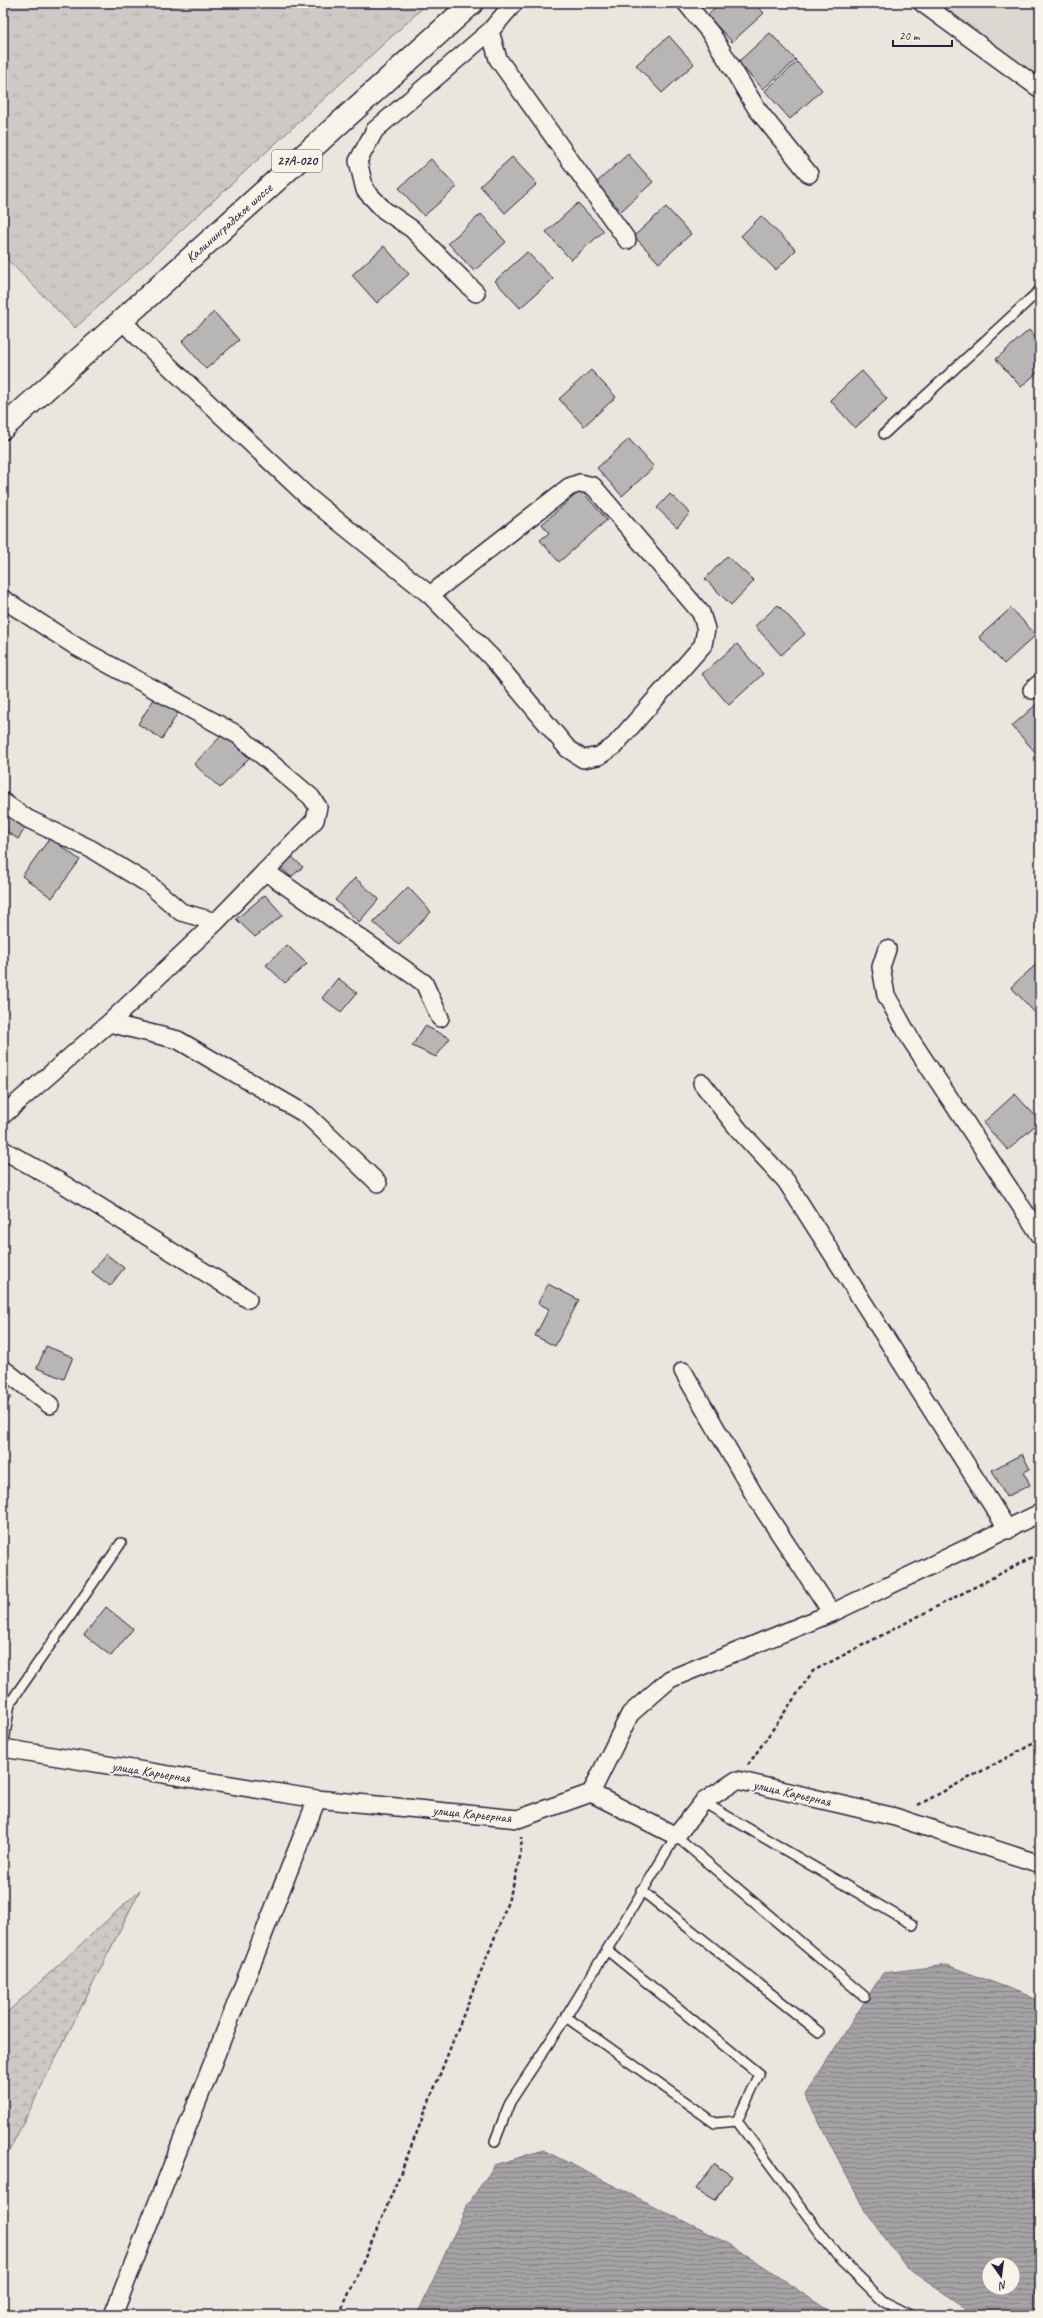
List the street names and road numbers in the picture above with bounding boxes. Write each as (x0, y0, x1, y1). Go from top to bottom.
road number: 27А-020 (272, 150, 322, 172)
street label: Калининградское шоссе (182, 179, 277, 266)
street label: улица Карьерная (110, 1757, 192, 1787)
street label: улица Карьерная (751, 1776, 833, 1810)
street label: улица Карьерная (431, 1801, 513, 1827)

